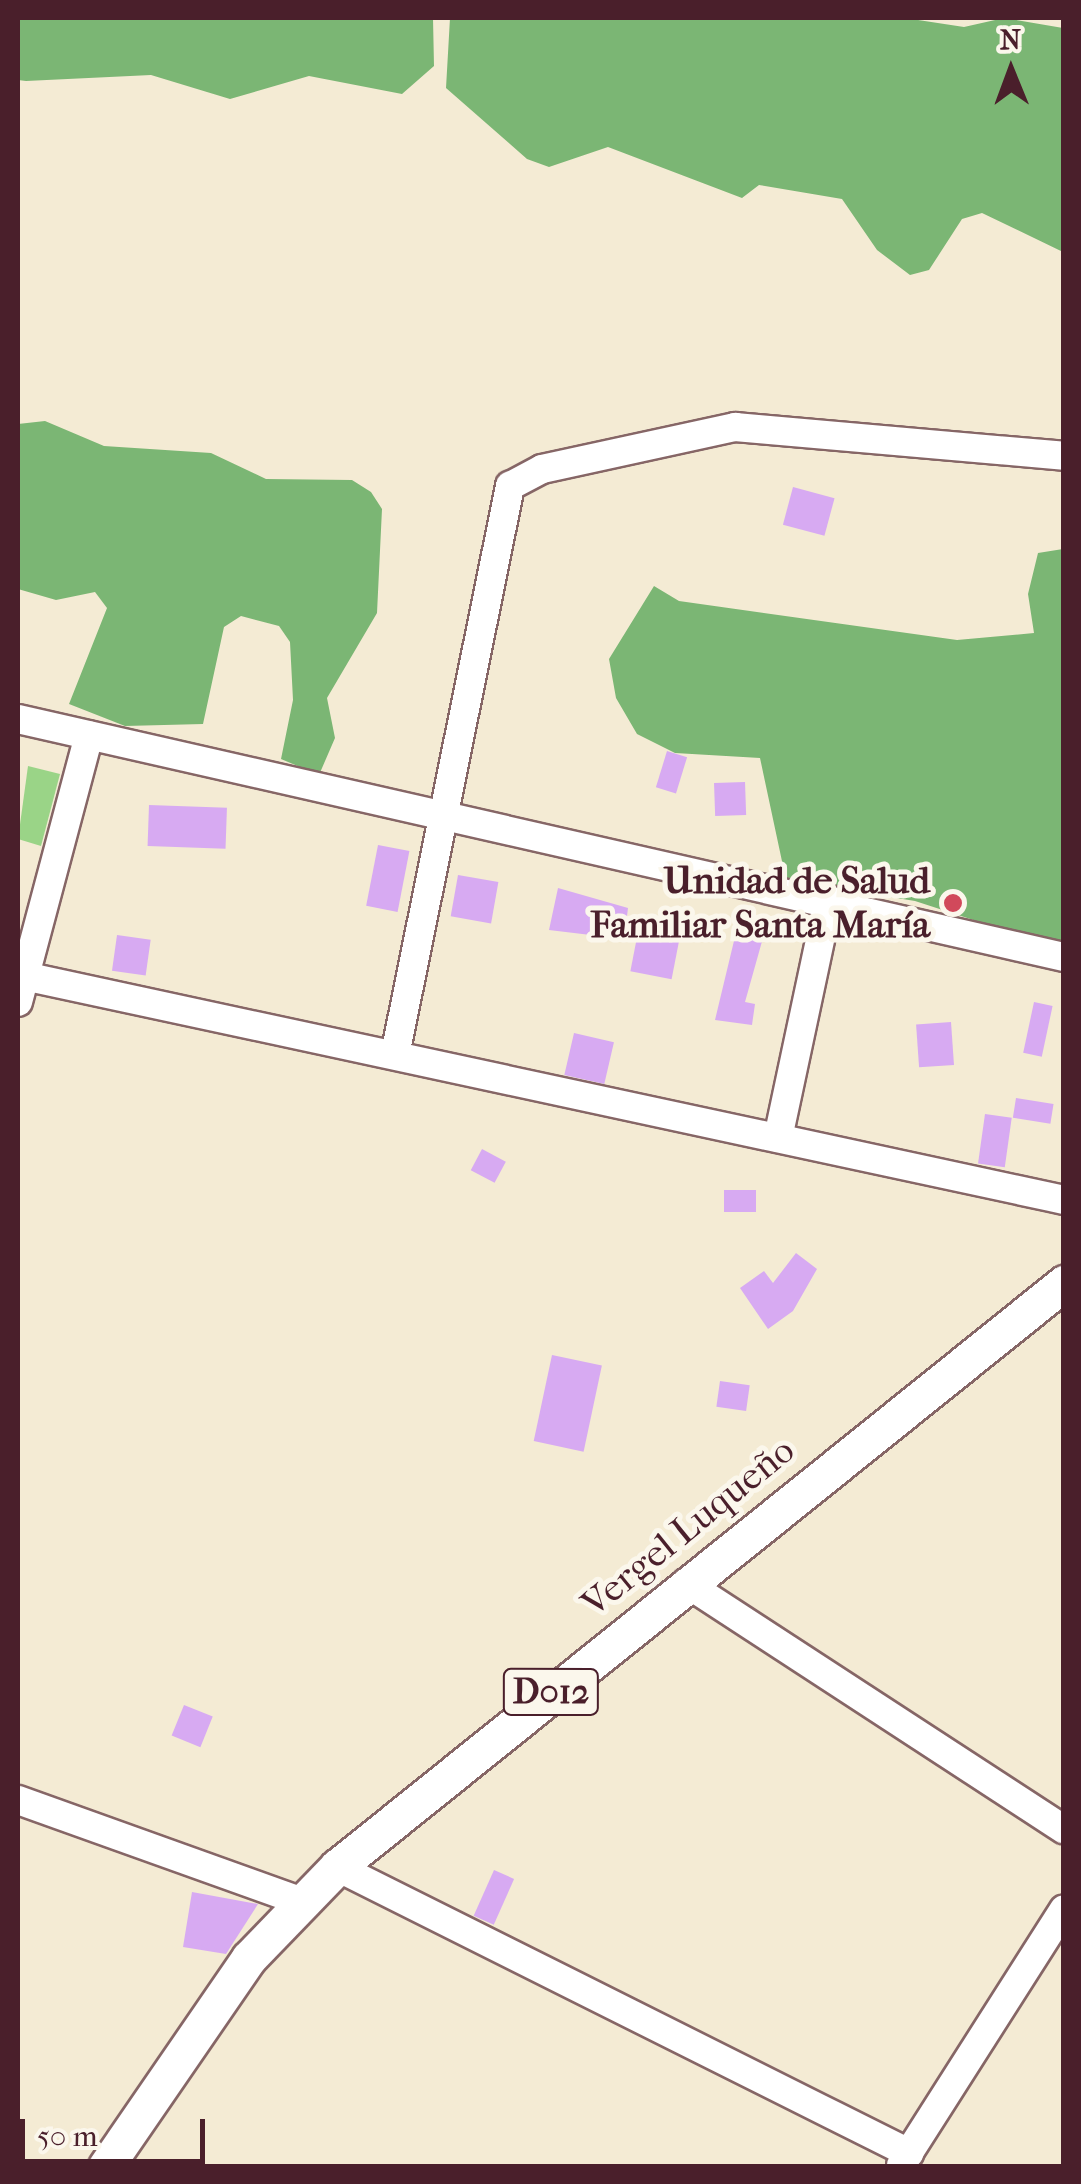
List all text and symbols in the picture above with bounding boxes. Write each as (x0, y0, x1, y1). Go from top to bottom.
north arrow (961, 20, 1061, 120)
text: N (1000, 23, 1021, 56)
place label: Unidad de Salud Familiar Santa María (590, 858, 930, 948)
marker: Unidad de Salud Familiar Santa María (940, 890, 966, 916)
street label: Vergel Luqueño (573, 1427, 803, 1627)
road number: D012 (501, 1662, 601, 1722)
scale bar (25, 2099, 210, 2161)
text: 50 m (37, 2119, 98, 2154)

